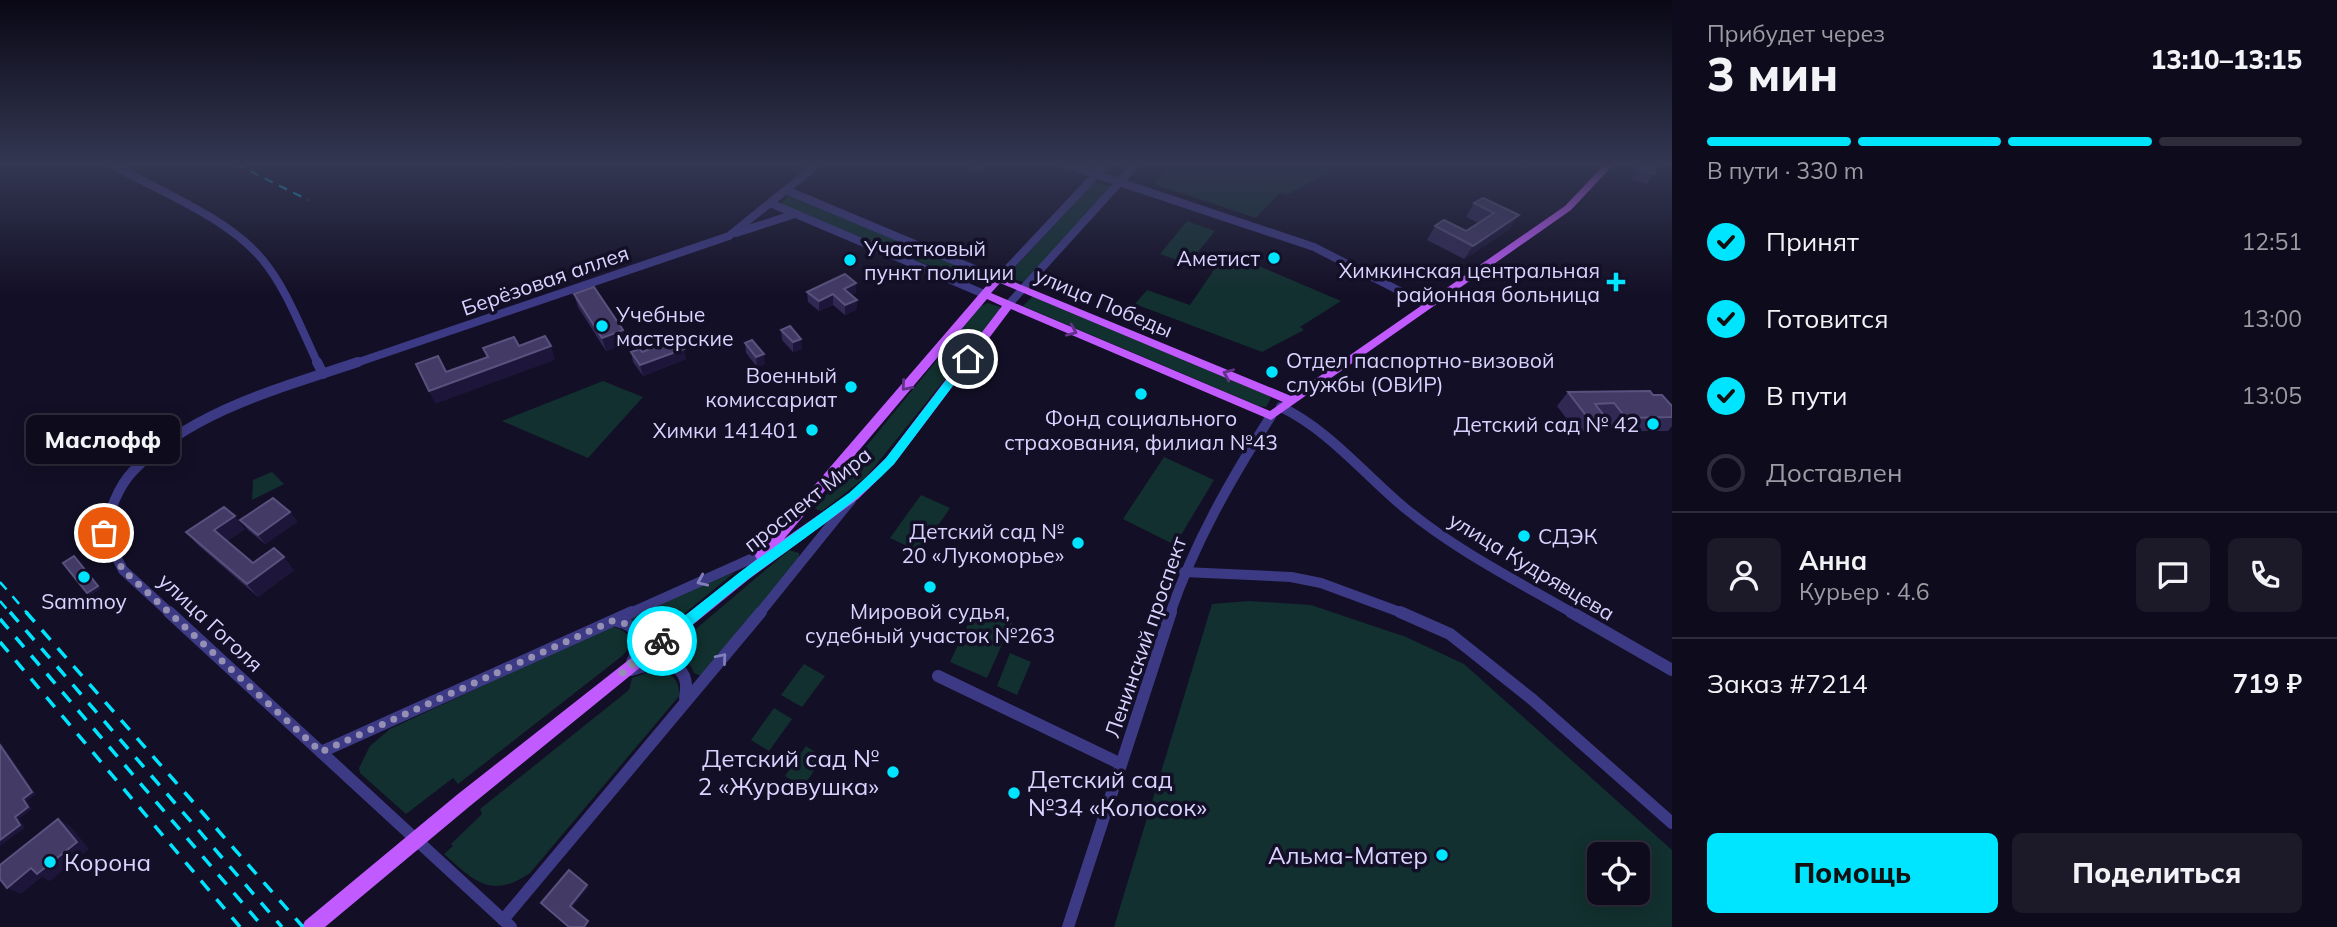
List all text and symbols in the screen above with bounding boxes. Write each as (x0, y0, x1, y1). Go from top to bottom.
text: Прибудет через (1707, 19, 1885, 48)
text: 13:10–13:15 (2151, 43, 2302, 76)
text: 3 мин (1707, 45, 1838, 103)
text: В пути · 330 m (1707, 156, 1864, 185)
icon: check (1707, 223, 1745, 261)
text: Принят (1766, 225, 1859, 258)
text: 12:51 (2242, 227, 2302, 256)
place label: Участковый пункт полиции (863, 235, 1014, 285)
street label: Берёзовая аллея (458, 239, 632, 321)
place label: Аметист (1177, 245, 1260, 271)
marker: Аметист (1266, 250, 1282, 266)
marker: Участковый пункт полиции (842, 252, 858, 268)
place label: Химкинская центральная районная больница (1339, 257, 1600, 307)
street label: улица Победы (1031, 261, 1177, 343)
marker: Химкинская центральная районная больница (1606, 272, 1626, 292)
icon: check (1707, 300, 1745, 338)
place label: Учебные мастерские (615, 301, 734, 351)
text: Готовится (1766, 302, 1889, 335)
text: 13:00 (2242, 304, 2302, 333)
marker: Учебные мастерские (594, 318, 610, 334)
one-way arrow (1065, 323, 1078, 337)
pin (938, 329, 998, 389)
icon: home (949, 340, 987, 378)
place label: Отдел паспортно-визовой службы (ОВИР) (1286, 347, 1554, 397)
place label: Военный комиссариат (705, 362, 837, 412)
marker: Отдел паспортно-визовой службы (ОВИР) (1264, 364, 1280, 380)
one-way arrow (1223, 369, 1235, 383)
icon: check (1707, 377, 1745, 415)
one-way arrow (902, 378, 914, 391)
marker: Военный комиссариат (843, 379, 859, 395)
text: В пути (1766, 379, 1847, 412)
text: 13:05 (2242, 381, 2302, 410)
marker: Фонд социального страхования, филиал №43 (1133, 386, 1149, 402)
place label: Фонд социального страхования, филиал №43 (1004, 405, 1278, 455)
place label: Детский сад № 42 (1453, 411, 1639, 437)
callout: Маслофф (27, 414, 181, 463)
marker: Детский сад № 42 (1645, 416, 1661, 432)
place label: Химки 141401 (653, 417, 798, 443)
marker: Химки 141401 (804, 422, 820, 438)
text: Маслофф (45, 425, 161, 454)
street label: проспект Мира (738, 441, 876, 557)
text: Доставлен (1766, 456, 1903, 489)
pin (74, 503, 134, 563)
street label: улица Кудрявцева (1444, 506, 1620, 626)
icon: bag (85, 514, 123, 552)
place label: Детский сад № 20 «Лукоморье» (901, 518, 1064, 568)
place label: СДЭК (1538, 523, 1598, 549)
marker: СДЭК (1516, 528, 1532, 544)
street label: Ленинский проспект (1098, 533, 1192, 741)
marker: Детский сад № 20 «Лукоморье» (1070, 535, 1086, 551)
button: person (1707, 538, 1781, 612)
button: chat (2136, 538, 2210, 612)
button: phone (2228, 538, 2302, 612)
text: Анна (1799, 544, 1867, 577)
street label: улица Гоголя (153, 567, 269, 677)
marker: Sammoy (76, 569, 92, 585)
one-way arrow (697, 573, 709, 587)
text: Курьер · 4.6 (1799, 577, 1930, 606)
marker: Мировой судья, судебный участок №263 (922, 579, 938, 595)
place label: Sammoy (41, 588, 127, 614)
place label: Мировой судья, судебный участок №263 (805, 598, 1055, 648)
courier (627, 606, 697, 676)
icon: bike (643, 622, 681, 660)
one-way arrow (713, 654, 726, 666)
text: Заказ #7214 (1707, 667, 1868, 700)
text: 719 ₽ (2232, 667, 2302, 700)
place label: Детский сад № 2 «Журавушка» (698, 743, 879, 801)
marker: Детский сад № 2 «Журавушка» (885, 764, 901, 780)
place label: Детский сад №34 «Колосок» (1028, 764, 1207, 822)
marker: Детский сад №34 «Колосок» (1006, 785, 1022, 801)
button: Помощь (1707, 833, 1998, 913)
button: Поделиться (2012, 833, 2302, 913)
place label: Альма-Матер (1268, 840, 1428, 870)
map controls (1587, 842, 1650, 905)
button: locate (1587, 842, 1650, 905)
place label: Корона (64, 847, 151, 877)
marker: Альма-Матер (1434, 847, 1450, 863)
marker: Корона (42, 854, 58, 870)

